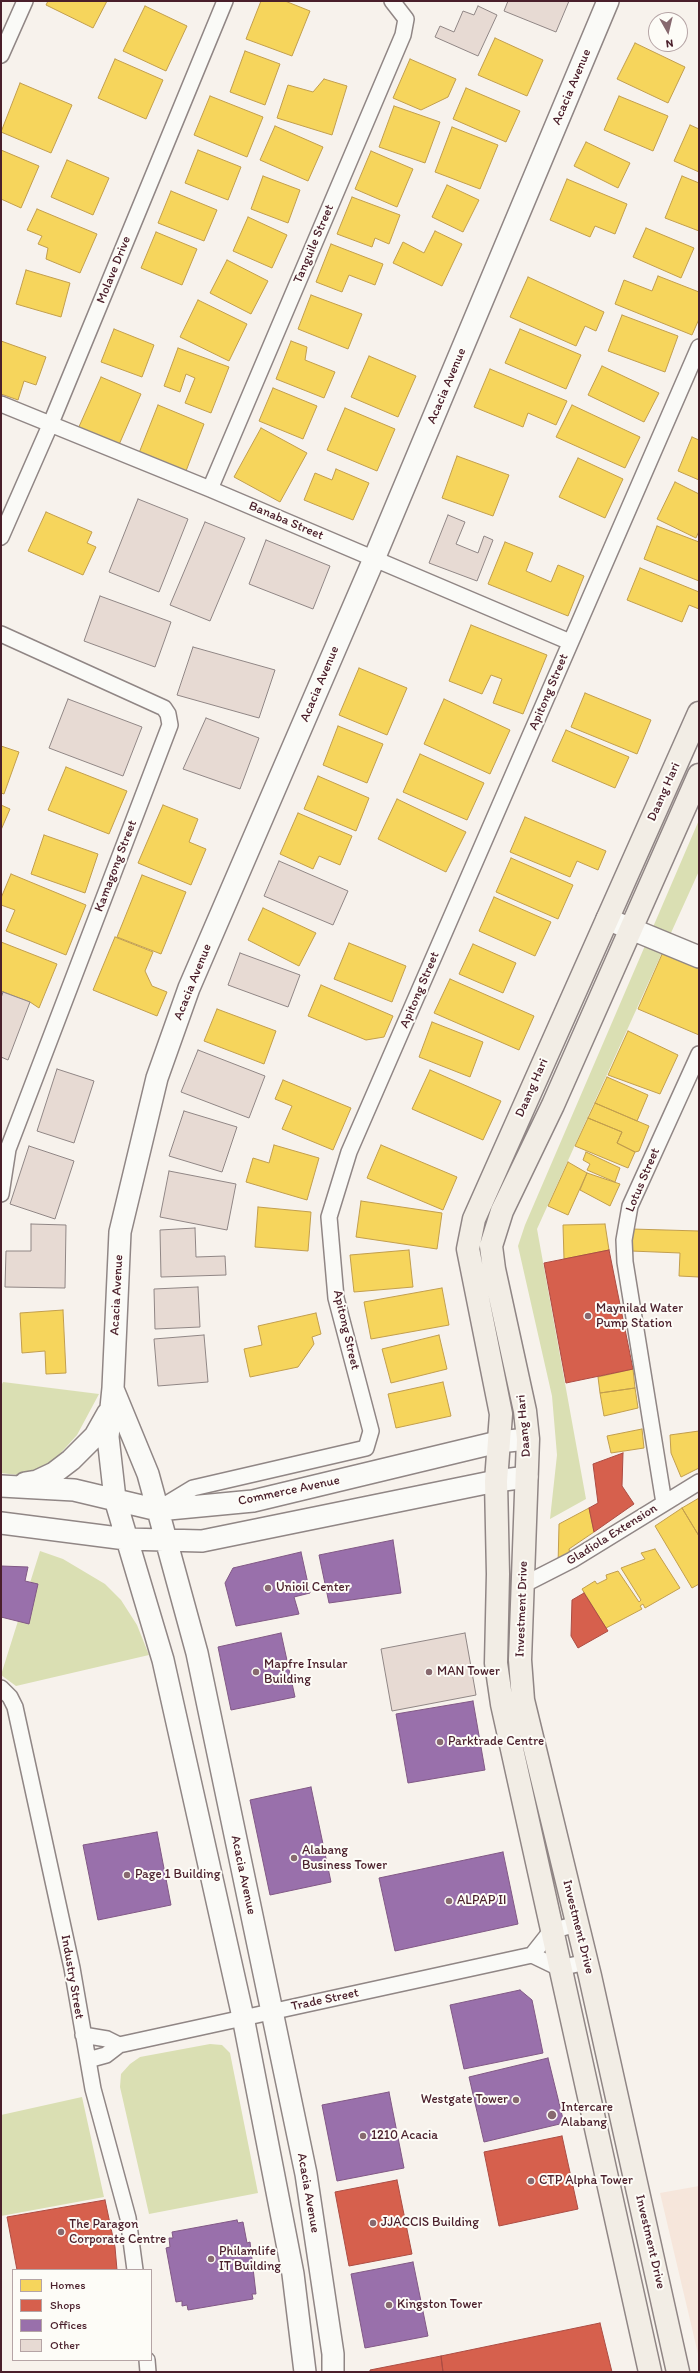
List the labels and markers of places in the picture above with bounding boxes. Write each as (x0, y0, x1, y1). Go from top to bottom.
place label: Maynilad Water Pump Station (596, 1301, 683, 1332)
marker: Maynilad Water Pump Station (583, 1311, 593, 1321)
place label: Unioil Center (276, 1580, 350, 1596)
marker: Unioil Center (263, 1583, 273, 1593)
place label: Mapfre Insular Building (264, 1657, 347, 1688)
place label: MAN Tower (437, 1664, 500, 1680)
marker: Mapfre Insular Building (251, 1667, 261, 1677)
marker: MAN Tower (424, 1667, 434, 1677)
place label: Parktrade Centre (448, 1734, 544, 1750)
marker: Parktrade Centre (435, 1737, 445, 1747)
place label: Alabang Business Tower (302, 1843, 387, 1874)
marker: Alabang Business Tower (289, 1853, 299, 1863)
place label: Page 1 Building (135, 1867, 220, 1883)
marker: Page 1 Building (122, 1870, 132, 1880)
place label: ALPAP II (457, 1893, 506, 1909)
marker: ALPAP II (444, 1896, 454, 1906)
place label: Westgate Tower (421, 2092, 508, 2108)
marker: Westgate Tower (511, 2095, 521, 2105)
place label: Intercare Alabang (561, 2100, 613, 2131)
marker: Intercare Alabang (546, 2109, 558, 2121)
place label: 1210 Acacia (371, 2128, 438, 2144)
marker: 1210 Acacia (358, 2131, 368, 2141)
place label: CTP Alpha Tower (539, 2173, 633, 2189)
marker: CTP Alpha Tower (526, 2176, 536, 2186)
place label: JJACCIS Building (381, 2215, 479, 2231)
place label: The Paragon Corporate Centre (69, 2217, 166, 2248)
marker: JJACCIS Building (368, 2218, 378, 2228)
marker: The Paragon Corporate Centre (56, 2227, 66, 2237)
place label: Philamlife IT Building (219, 2244, 281, 2275)
marker: Philamlife IT Building (206, 2254, 216, 2264)
place label: Kingston Tower (397, 2297, 482, 2313)
marker: Kingston Tower (384, 2300, 394, 2310)

